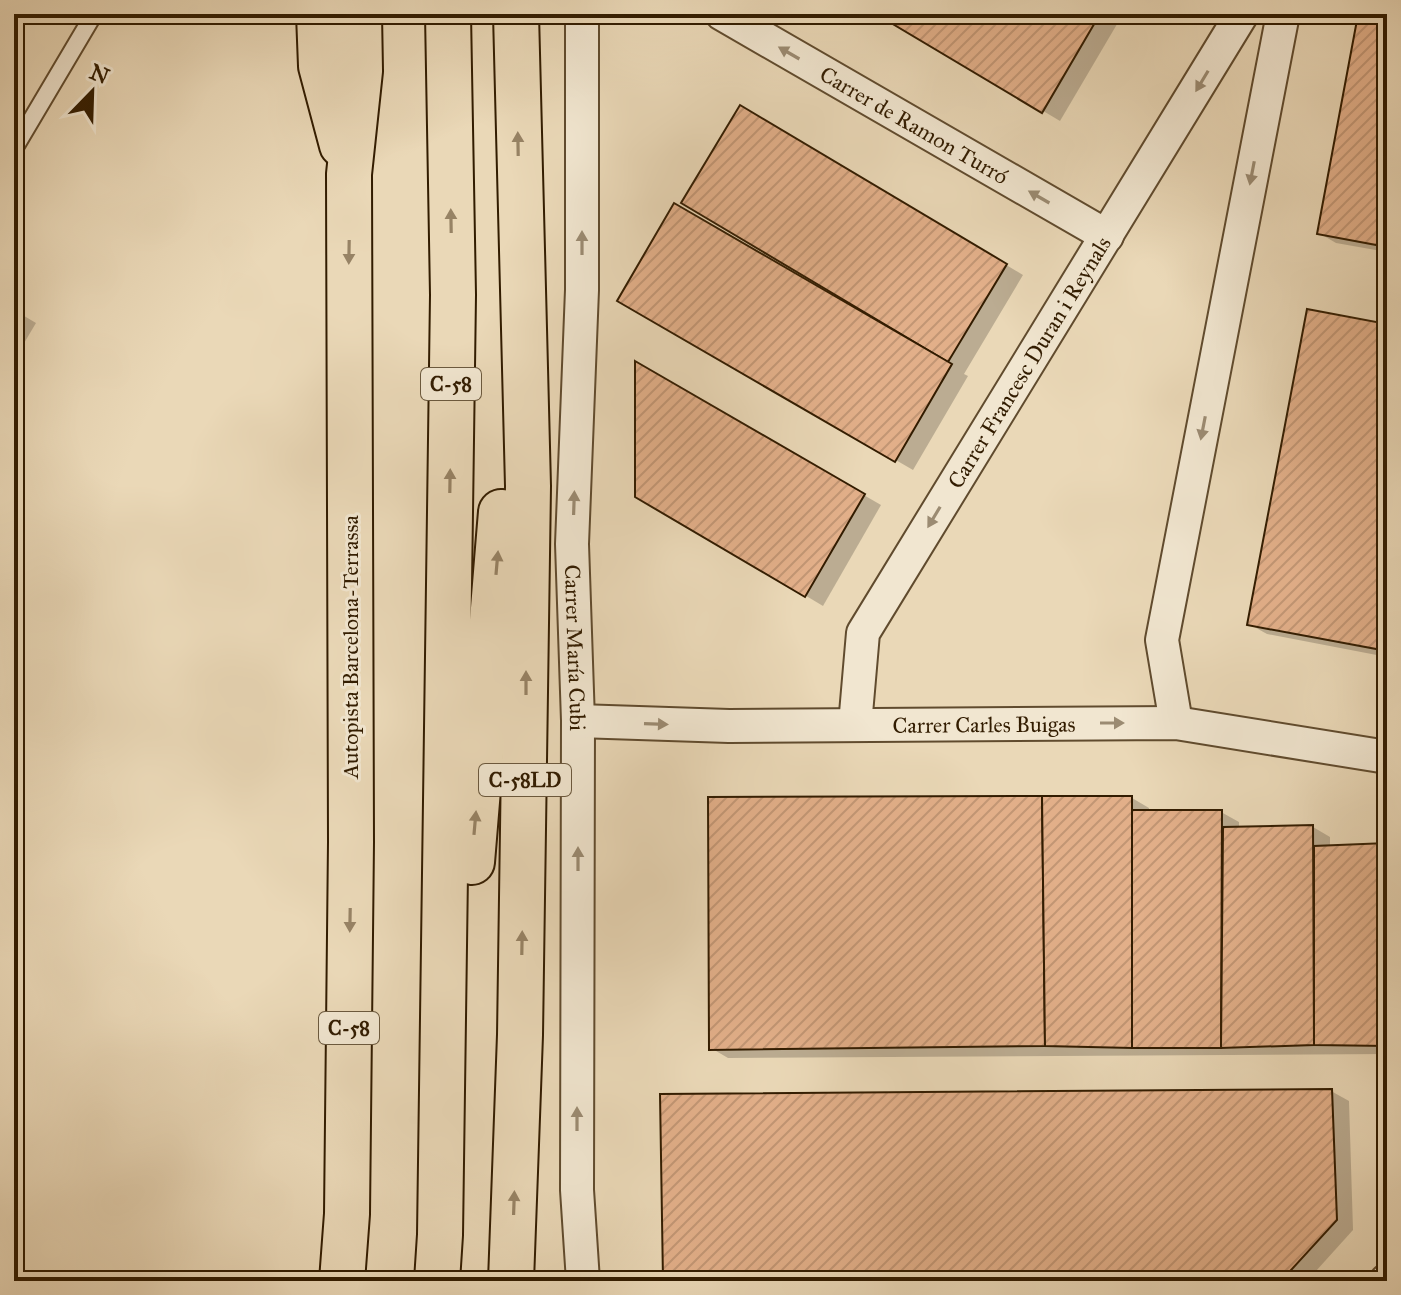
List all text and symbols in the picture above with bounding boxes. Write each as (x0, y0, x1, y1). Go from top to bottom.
one-way arrow (778, 46, 801, 60)
north arrow (52, 52, 132, 132)
text: N (86, 58, 114, 90)
street label: Carrer de Ramon Turró (815, 60, 1013, 190)
one-way arrow (1194, 70, 1209, 91)
one-way arrow (512, 131, 524, 156)
one-way arrow (1245, 161, 1258, 186)
one-way arrow (1028, 190, 1050, 204)
one-way arrow (445, 208, 457, 233)
one-way arrow (576, 230, 588, 255)
street label: Carrer Francesc Duran i Reynals (942, 231, 1117, 493)
one-way arrow (343, 240, 355, 265)
road number: C-58 (421, 368, 481, 400)
one-way arrow (1196, 416, 1208, 441)
one-way arrow (444, 468, 456, 493)
one-way arrow (568, 490, 581, 515)
one-way arrow (928, 506, 942, 528)
street label: Autopista Barcelona-Terrassa (337, 514, 364, 780)
one-way arrow (491, 551, 504, 576)
street label: Carrer María Cubi (559, 564, 591, 731)
one-way arrow (520, 670, 532, 695)
street label: Carrer Carles Buigas (892, 711, 1076, 739)
one-way arrow (644, 717, 669, 730)
one-way arrow (1100, 717, 1125, 730)
road number: C-58LD (479, 764, 571, 796)
one-way arrow (469, 810, 482, 835)
one-way arrow (572, 846, 584, 871)
one-way arrow (344, 908, 356, 933)
one-way arrow (516, 930, 528, 955)
road number: C-58 (319, 1012, 379, 1044)
one-way arrow (571, 1106, 583, 1131)
one-way arrow (507, 1190, 520, 1215)

